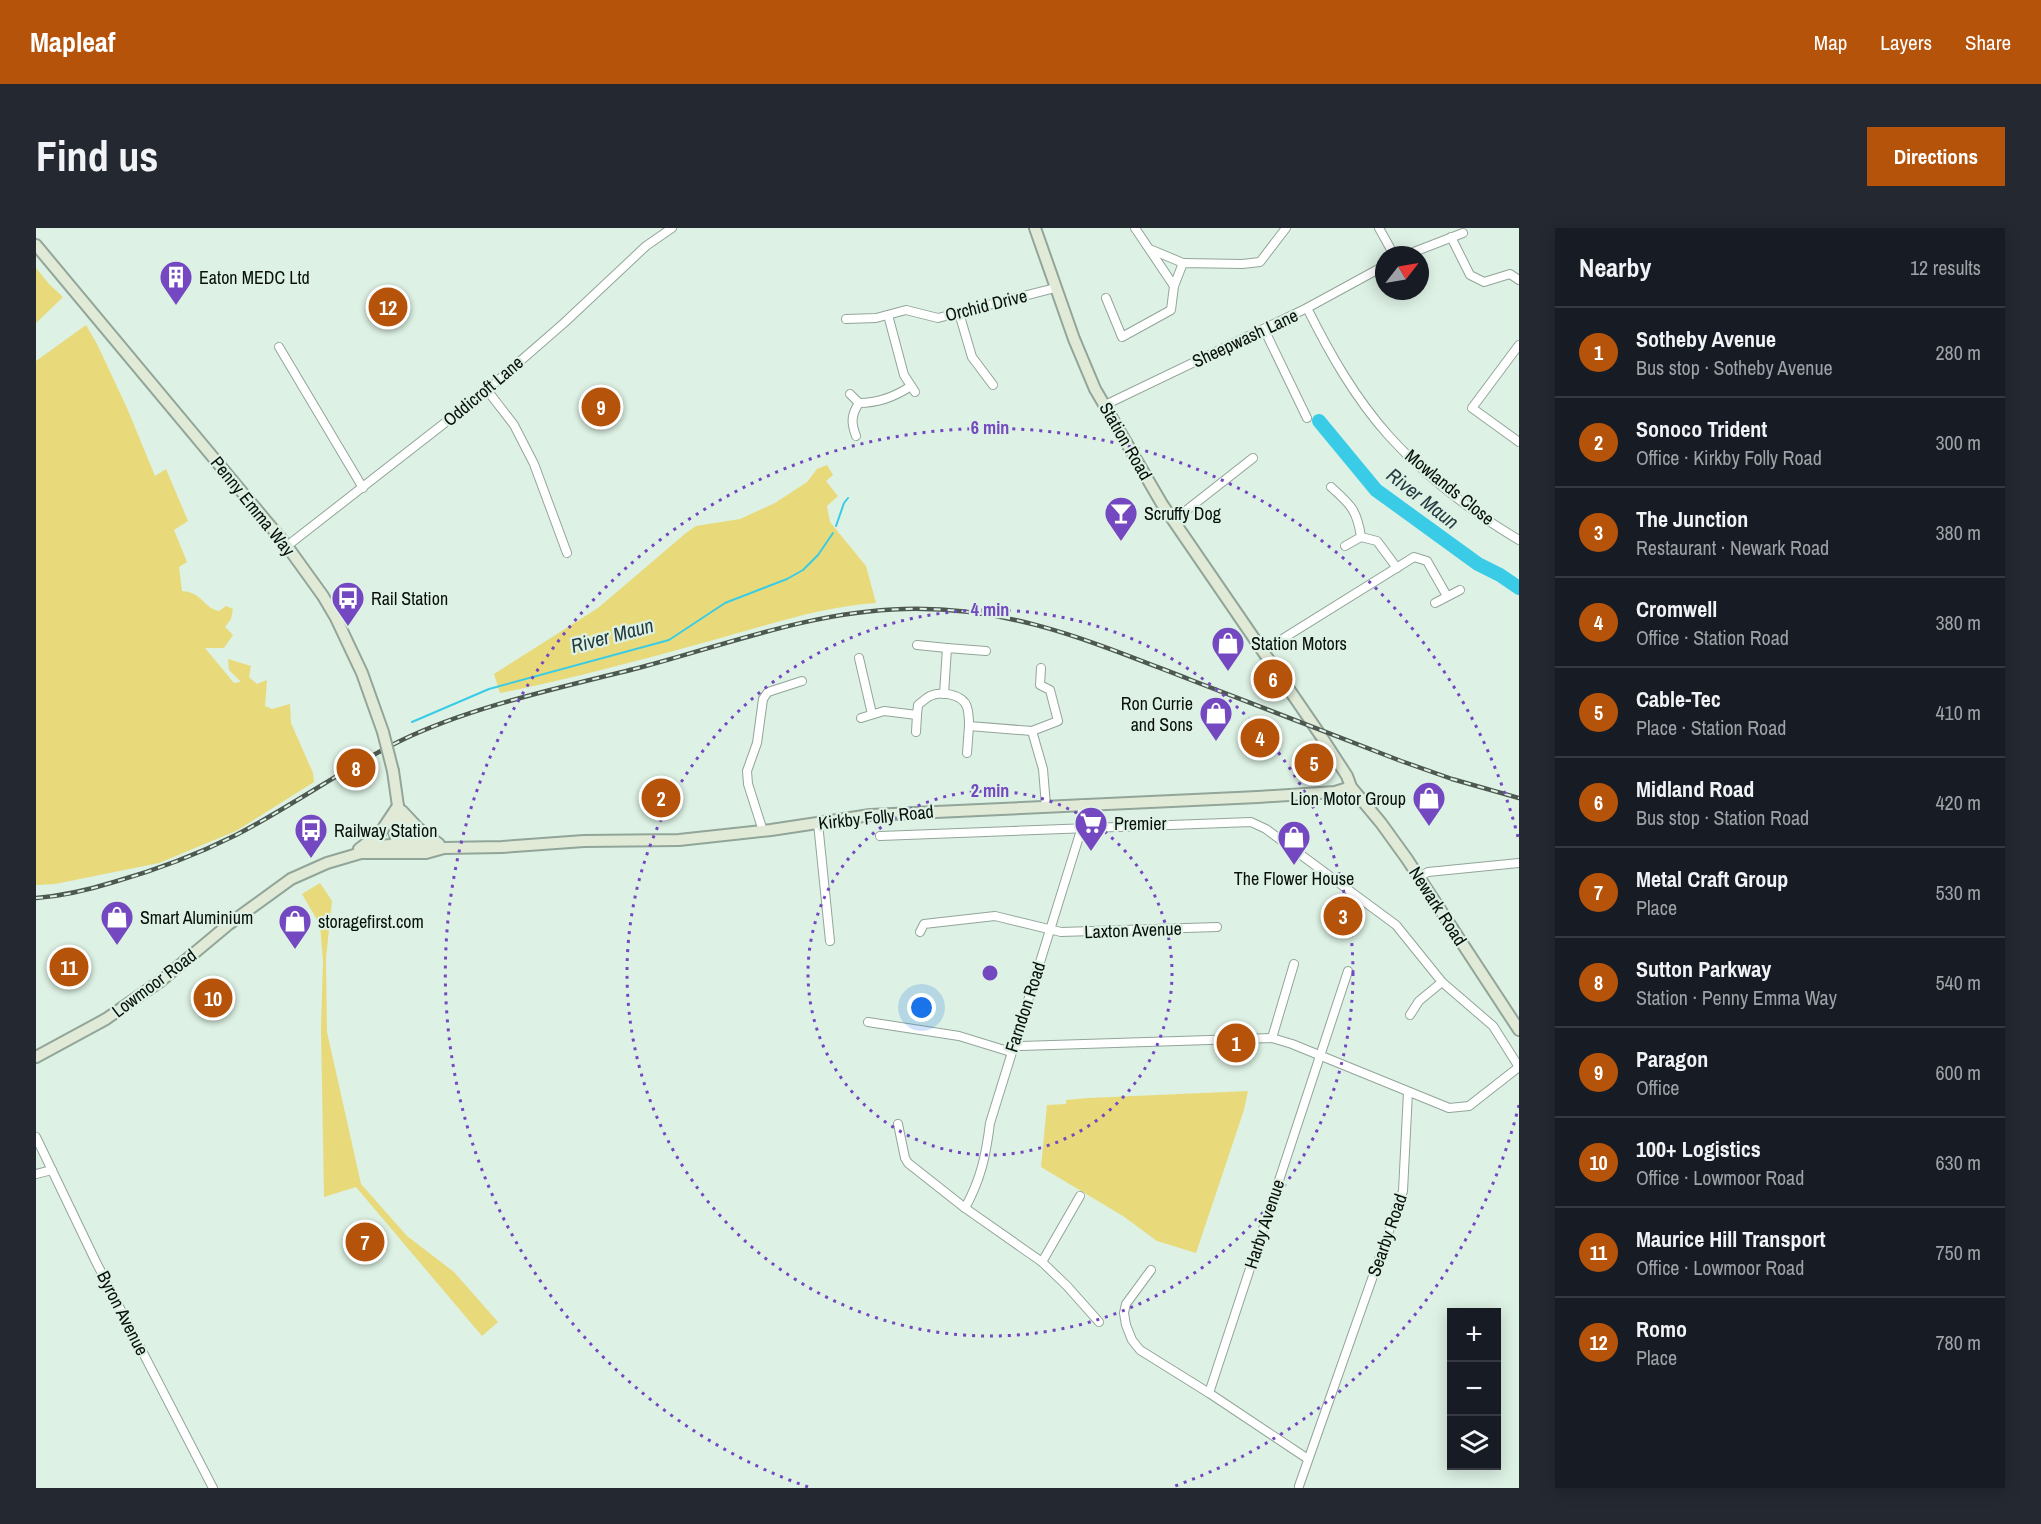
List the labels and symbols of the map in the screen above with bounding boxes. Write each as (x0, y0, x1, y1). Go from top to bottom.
north arrow (1375, 246, 1429, 300)
building icon: Eaton MEDC Ltd (158, 259, 194, 306)
place label: Eaton MEDC Ltd (199, 265, 310, 290)
street label: Orchid Drive (942, 283, 1030, 327)
pin: 12 (368, 284, 408, 329)
street label: Sheepwash Lane (1188, 303, 1302, 373)
street label: Oddicroft Lane (438, 350, 528, 432)
pin: 9 (582, 384, 620, 429)
street label: Station Road (1094, 397, 1158, 485)
text: 6 min (971, 415, 1009, 440)
street label: Mowlands Close (1400, 443, 1500, 531)
street label: Penny Emma Way (205, 451, 301, 562)
water label: River Maun (1381, 461, 1465, 535)
bar icon: Scruffy Dog (1103, 495, 1139, 542)
place label: Scruffy Dog (1144, 501, 1222, 526)
bus stop icon: Rail Station (330, 580, 366, 627)
place label: Rail Station (371, 586, 448, 611)
text: 4 min (971, 597, 1009, 622)
water label: River Maun (568, 611, 656, 659)
shop icon: Station Motors (1210, 625, 1246, 672)
place label: Station Motors (1251, 631, 1347, 656)
pin: 6 (1254, 656, 1292, 702)
place label: Ron Currie and Sons (1121, 691, 1193, 737)
shop icon: Ron Currie and Sons (1198, 695, 1234, 742)
pin: 4 (1240, 716, 1280, 760)
pin: 5 (1294, 740, 1334, 786)
pin: 8 (336, 746, 376, 790)
pin: 2 (642, 776, 680, 820)
text: 2 min (971, 778, 1009, 803)
shop icon: Lion Motor Group (1411, 780, 1447, 827)
place label: Lion Motor Group (1290, 786, 1406, 811)
street label: Kirkby Folly Road (817, 799, 935, 835)
supermarket icon: Premier (1073, 805, 1109, 852)
place label: Premier (1114, 811, 1167, 836)
bus stop icon: Railway Station (293, 812, 329, 859)
place label: Railway Station (334, 818, 437, 843)
shop icon: The Flower House (1276, 819, 1312, 866)
street label: Newark Road (1403, 862, 1473, 950)
place label: The Flower House (1234, 866, 1354, 891)
pin: 3 (1324, 894, 1362, 938)
shop icon: Smart Aluminium (99, 899, 135, 946)
shop icon: storagefirst.com (277, 903, 313, 950)
place label: Smart Aluminium (140, 905, 253, 930)
place label: storagefirst.com (318, 909, 424, 934)
street label: Laxton Avenue (1084, 916, 1182, 944)
street label: Lowmoor Road (107, 943, 201, 1023)
pin: 11 (50, 944, 88, 990)
street label: Farndon Road (999, 959, 1051, 1055)
centre of rings (980, 963, 1000, 983)
pin: 10 (194, 976, 232, 1020)
your location (907, 993, 936, 1022)
pin: 1 (1216, 1020, 1256, 1066)
street label: Harby Avenue (1238, 1176, 1290, 1272)
street label: Searby Road (1361, 1190, 1413, 1280)
pin: 7 (346, 1220, 384, 1264)
street label: Byron Avenue (91, 1266, 155, 1360)

